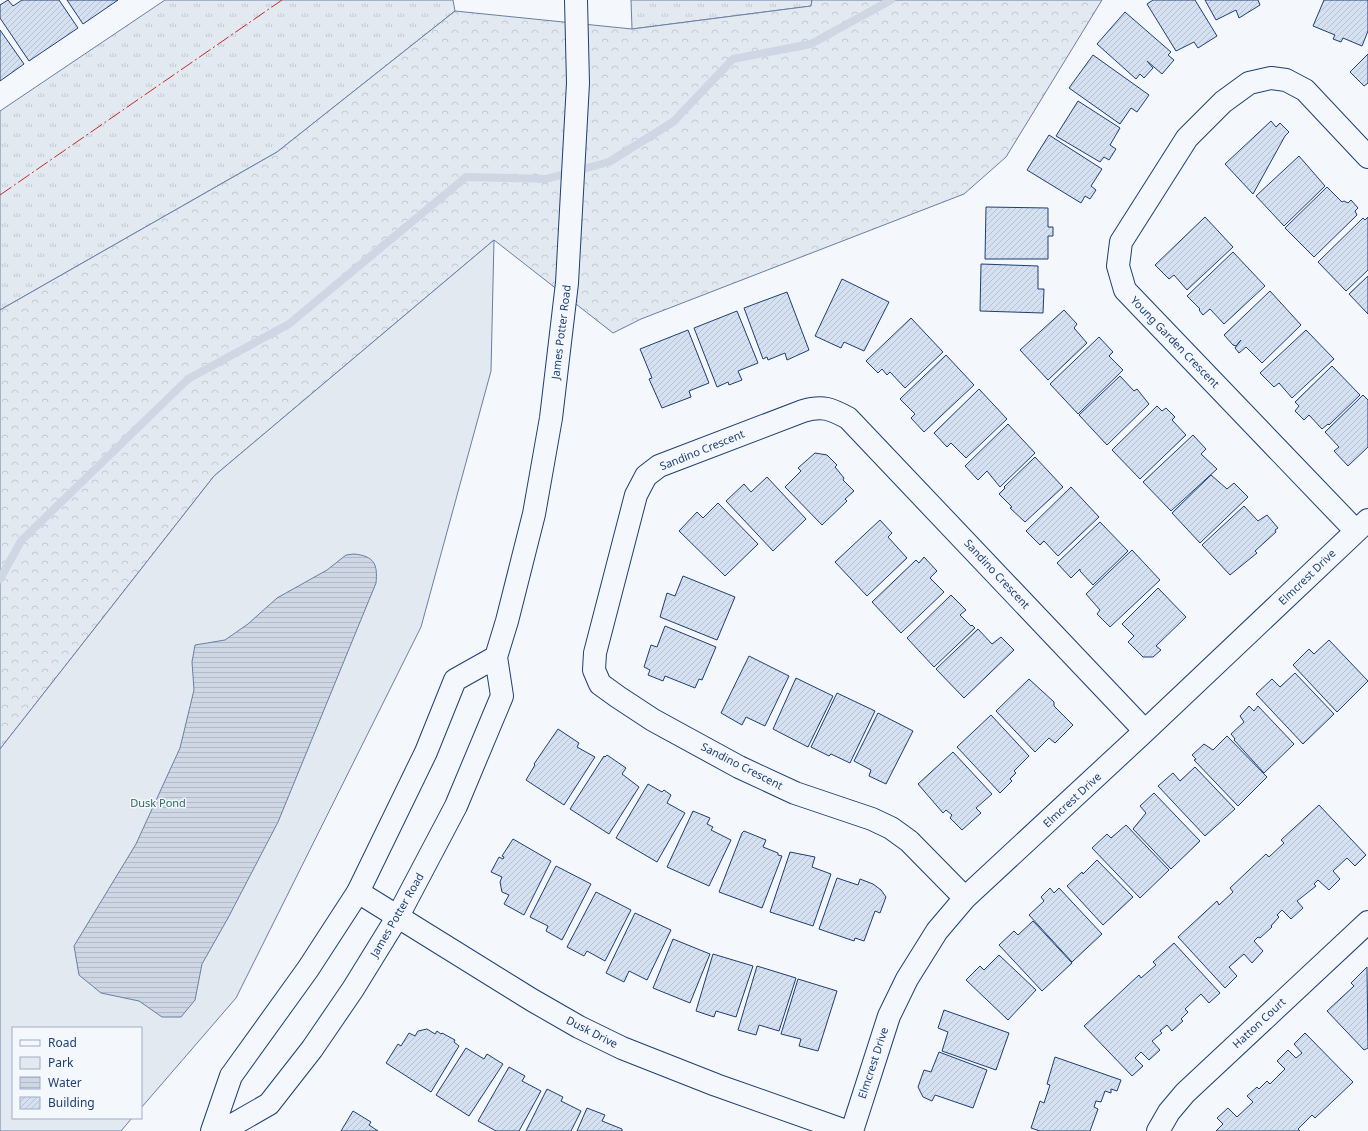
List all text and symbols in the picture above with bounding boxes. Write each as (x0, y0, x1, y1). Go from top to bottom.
street label: James Potter Road (547, 284, 574, 381)
street label: Young Garden Crescent (1128, 293, 1223, 391)
street label: Sandino Crescent (657, 426, 746, 473)
street label: Sandino Crescent (961, 536, 1034, 612)
street label: Elmcrest Drive (1275, 545, 1339, 608)
street label: Sandino Crescent (699, 738, 786, 793)
street label: Elmcrest Drive (1039, 769, 1104, 830)
park label: Dusk Pond (130, 795, 186, 810)
street label: James Potter Road (366, 870, 427, 961)
street label: Hatton Court (1229, 994, 1288, 1051)
street label: Dusk Drive (564, 1012, 621, 1051)
street label: Elmcrest Drive (854, 1025, 891, 1101)
legend (12, 1027, 142, 1119)
text: Road (48, 1034, 77, 1051)
text: Park (48, 1054, 74, 1071)
text: Water (48, 1074, 82, 1091)
text: Building (48, 1094, 95, 1111)

